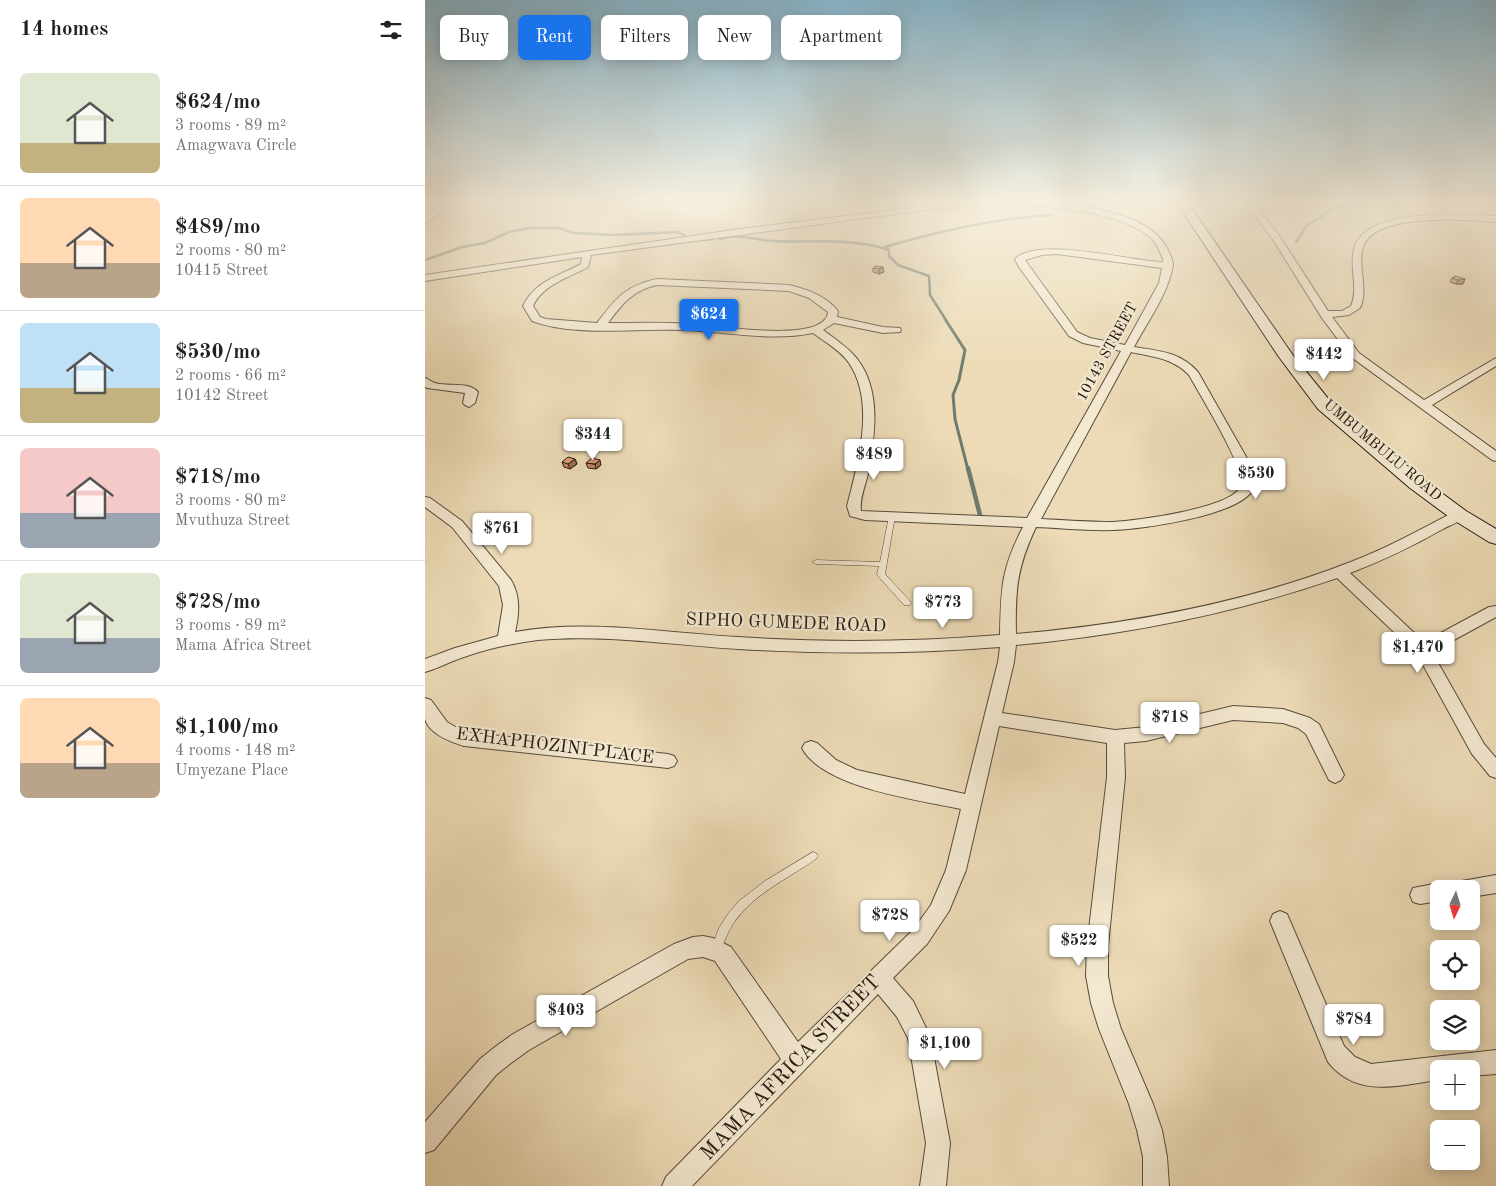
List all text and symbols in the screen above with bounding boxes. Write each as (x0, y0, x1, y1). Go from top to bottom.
chip: Buy (440, 15, 508, 60)
chip: Rent (518, 15, 591, 60)
chip: Filters (601, 15, 688, 60)
chip: New (698, 15, 771, 60)
chip: Apartment (781, 15, 901, 60)
icon: filters (377, 16, 405, 44)
text: 14 homes (20, 19, 108, 40)
text: $624/mo (175, 92, 261, 113)
icon: home (60, 93, 120, 153)
text: 3 rooms · 89 m² (175, 118, 286, 134)
text: Amagwava Circle (175, 138, 296, 154)
text: $489/mo (175, 217, 261, 238)
icon: home (60, 218, 120, 278)
text: 2 rooms · 80 m² (175, 243, 286, 259)
text: 10415 Street (175, 263, 268, 279)
pin: $624 (679, 298, 739, 341)
street label: 10143 STREET (1075, 300, 1141, 404)
text: $624 (690, 307, 728, 323)
pin: $442 (1294, 338, 1354, 381)
text: $530/mo (175, 342, 261, 363)
icon: home (60, 343, 120, 403)
text: $442 (1305, 347, 1343, 363)
text: 2 rooms · 66 m² (175, 368, 286, 384)
text: 10142 Street (175, 388, 268, 404)
street label: UMBUMBULU ROAD (1320, 397, 1444, 505)
pin: $344 (563, 418, 623, 461)
text: $344 (574, 427, 612, 443)
pin: $489 (844, 438, 904, 481)
text: $489 (855, 447, 893, 463)
pin: $530 (1226, 458, 1286, 500)
text: $530 (1237, 466, 1275, 482)
text: $718/mo (175, 467, 261, 488)
icon: home (60, 468, 120, 528)
text: 3 rooms · 80 m² (175, 493, 286, 509)
pin: $761 (472, 512, 532, 555)
text: Mvuthuza Street (175, 513, 290, 529)
text: $761 (483, 521, 521, 537)
pin: $773 (913, 586, 973, 629)
text: $728/mo (175, 592, 261, 613)
icon: home (60, 593, 120, 653)
text: $773 (924, 595, 962, 611)
street label: SIPHO GUMEDE ROAD (685, 611, 887, 635)
text: 3 rooms · 89 m² (175, 618, 286, 634)
pin: $1,470 (1377, 632, 1459, 674)
text: Mama Africa Street (175, 638, 312, 654)
text: $1,470 (1393, 640, 1443, 656)
pin: $718 (1140, 702, 1200, 744)
text: $718 (1151, 710, 1189, 726)
text: $1,100/mo (175, 717, 279, 738)
icon: home (60, 718, 120, 778)
street label: EXHAPHOZINI PLACE (455, 725, 655, 767)
text: 4 rooms · 148 m² (175, 743, 295, 759)
text: Umyezane Place (175, 763, 288, 779)
north arrow (1430, 880, 1480, 930)
map controls (1430, 880, 1480, 1170)
pin: $728 (860, 900, 920, 942)
text: $728 (871, 908, 909, 924)
pin: $522 (1049, 924, 1109, 967)
text: $522 (1060, 933, 1098, 949)
button: locate (1430, 940, 1480, 990)
street label: MAMA AFRICA STREET (697, 971, 885, 1165)
pin: $403 (536, 994, 596, 1037)
button: layers (1430, 1000, 1480, 1050)
text: $403 (547, 1003, 585, 1019)
pin: $784 (1324, 1004, 1384, 1046)
text: $784 (1335, 1012, 1373, 1028)
pin: $1,100 (904, 1028, 986, 1070)
text: $1,100 (920, 1036, 970, 1052)
button: + (1430, 1060, 1480, 1110)
button: − (1430, 1120, 1480, 1170)

